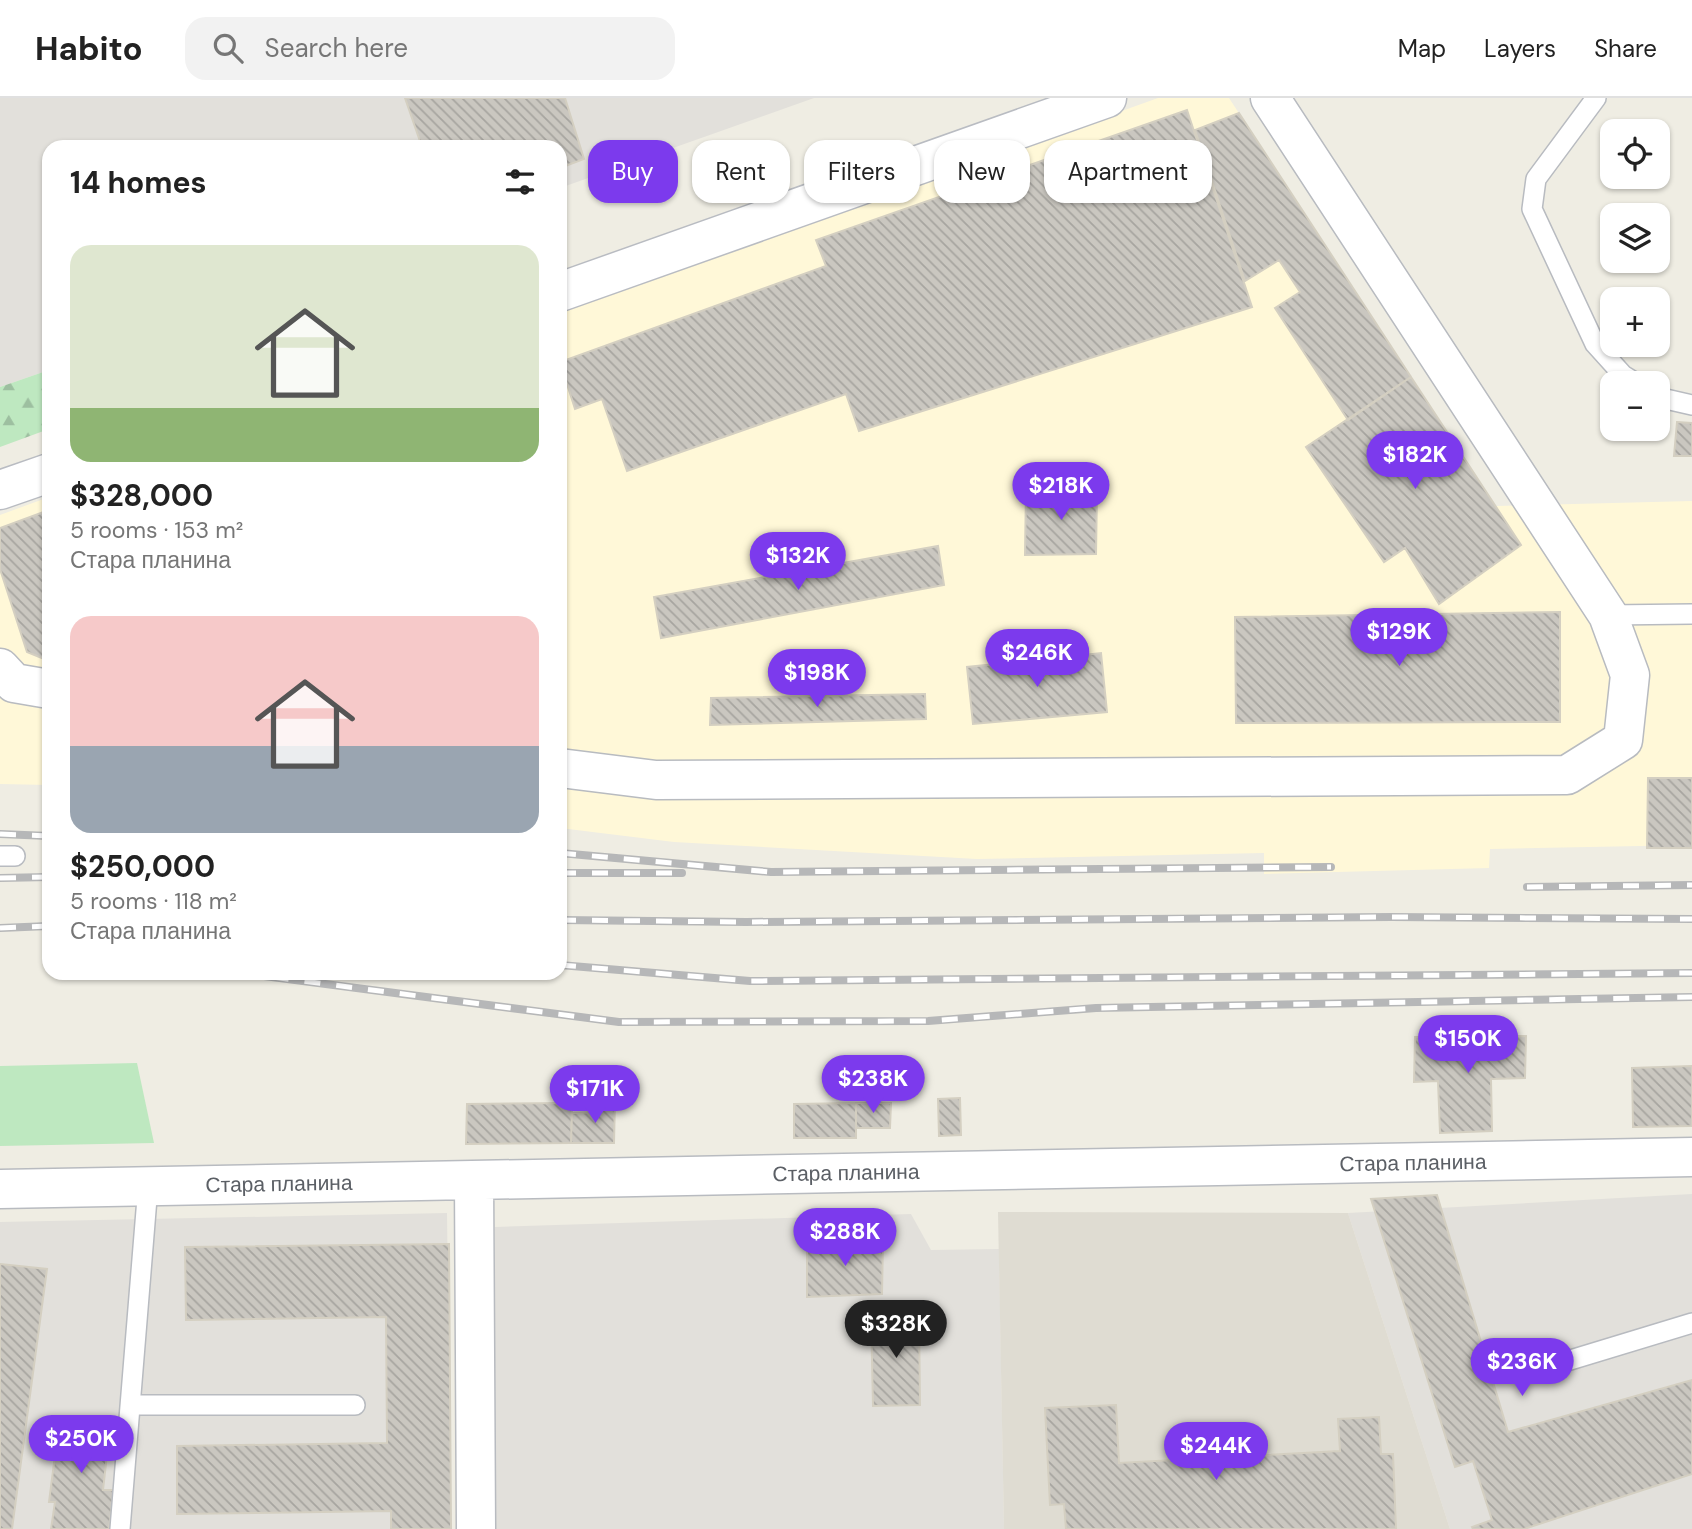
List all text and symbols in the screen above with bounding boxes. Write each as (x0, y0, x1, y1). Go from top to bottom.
search box (185, 17, 675, 80)
text: Habito (35, 27, 143, 70)
icon: search (209, 29, 247, 67)
text: Search here (265, 31, 408, 65)
text: Map (1398, 33, 1446, 64)
text: Layers (1484, 33, 1556, 64)
text: Share (1594, 33, 1657, 64)
map controls (1600, 119, 1670, 441)
button: locate (1600, 119, 1670, 189)
chip: Buy (588, 140, 678, 203)
chip: Rent (692, 140, 790, 203)
chip: Filters (804, 140, 920, 203)
chip: New (934, 140, 1030, 203)
chip: Apartment (1044, 140, 1212, 203)
text: 14 homes (70, 163, 207, 202)
icon: filters (501, 163, 539, 201)
button: layers (1600, 203, 1670, 273)
button: + (1600, 287, 1670, 357)
icon: home (242, 290, 368, 416)
button: − (1600, 371, 1670, 441)
pin: $182K (1366, 432, 1464, 491)
text: $182K (1383, 439, 1447, 469)
pin: $218K (1012, 462, 1110, 522)
text: $218K (1028, 470, 1094, 500)
text: $328,000 (70, 476, 213, 515)
text: 5 rooms · 153 m² (70, 515, 243, 545)
pin: $132K (749, 532, 847, 592)
text: $132K (766, 540, 830, 570)
text: Стара планина (70, 545, 231, 575)
pin: $129K (1350, 608, 1448, 668)
text: $129K (1366, 616, 1432, 646)
pin: $246K (988, 630, 1086, 689)
text: $246K (1001, 637, 1073, 667)
pin: $198K (768, 650, 866, 709)
text: $198K (784, 657, 850, 687)
icon: home (242, 661, 368, 787)
text: $250,000 (70, 847, 215, 886)
text: 5 rooms · 118 m² (70, 886, 237, 916)
text: Стара планина (70, 916, 231, 946)
pin: $150K (1419, 1016, 1517, 1075)
text: $150K (1434, 1023, 1502, 1053)
pin: $238K (824, 1056, 922, 1115)
text: $238K (838, 1063, 908, 1093)
pin: $171K (546, 1066, 644, 1125)
text: $171K (566, 1073, 624, 1103)
street label: Стара планина (1339, 1148, 1487, 1178)
street label: Стара планина (772, 1158, 920, 1188)
street label: Стара планина (205, 1169, 353, 1199)
pin: $288K (796, 1208, 894, 1268)
text: $288K (809, 1216, 881, 1246)
pin: $328K (847, 1300, 945, 1360)
text: $328K (861, 1308, 931, 1338)
pin: $236K (1473, 1338, 1571, 1398)
text: $236K (1487, 1346, 1557, 1376)
pin: $250K (32, 1416, 130, 1475)
pin: $244K (1167, 1422, 1265, 1482)
text: $250K (45, 1423, 117, 1453)
text: $244K (1180, 1430, 1252, 1460)

